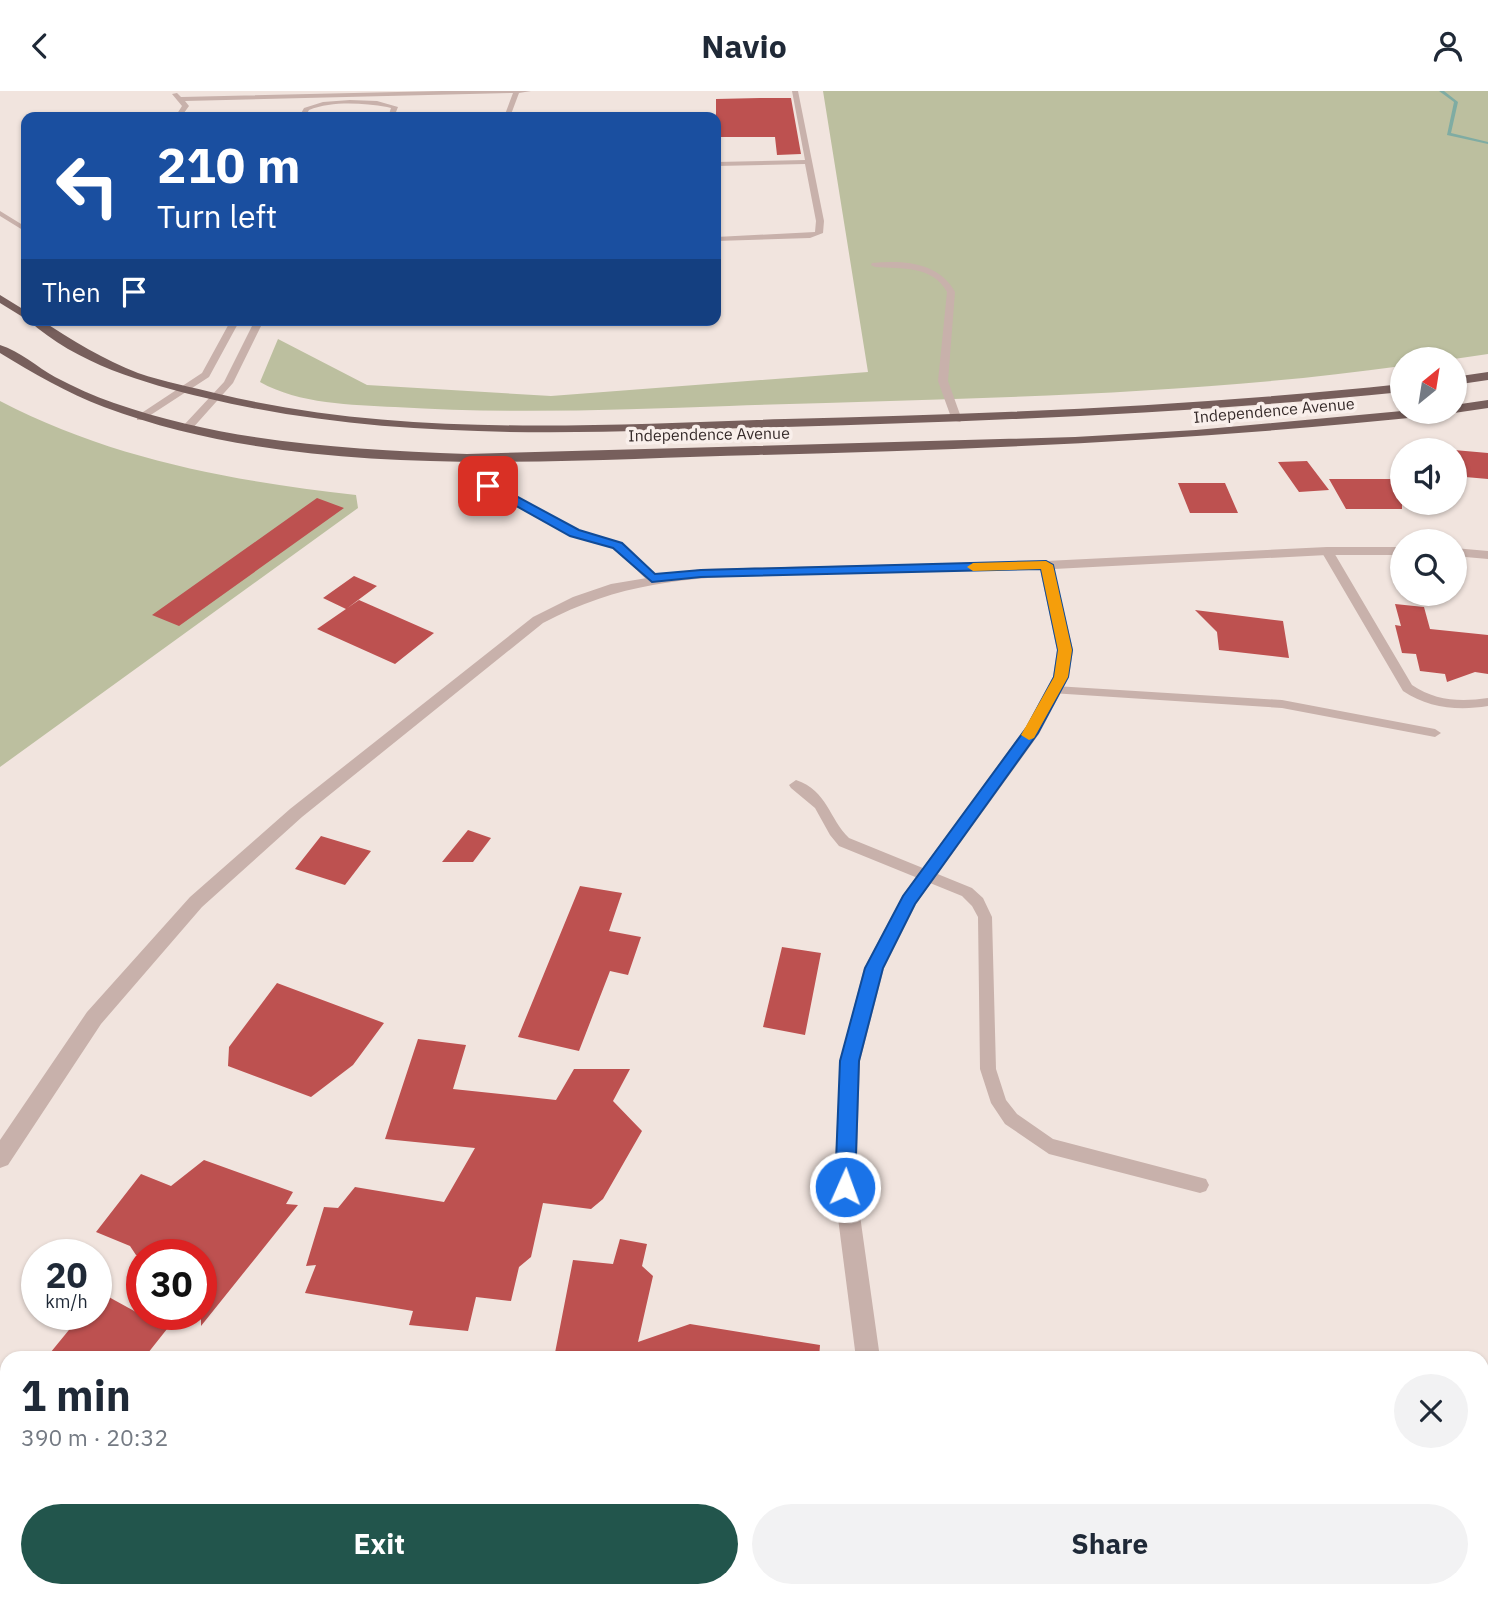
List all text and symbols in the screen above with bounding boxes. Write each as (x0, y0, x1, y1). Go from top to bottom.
text: Navio (701, 25, 787, 67)
icon: back (21, 27, 59, 65)
icon: person (1429, 27, 1467, 65)
text: 210 m (157, 133, 301, 196)
icon: left (42, 140, 133, 231)
text: Turn left (157, 195, 277, 237)
icon: arrive (115, 273, 153, 311)
text: Then (42, 275, 101, 309)
north arrow (1390, 347, 1466, 423)
map controls (1390, 347, 1467, 606)
street label: Independence Avenue (1193, 393, 1356, 427)
street label: Independence Avenue (628, 423, 790, 445)
button: sound (1390, 438, 1467, 515)
pin (458, 456, 518, 516)
icon: arrive (469, 467, 507, 505)
button: search (1390, 529, 1467, 606)
position arrow (808, 1150, 882, 1224)
speed limit sign: 30 (126, 1239, 217, 1330)
text: 20 (45, 1252, 88, 1298)
text: km/h (45, 1290, 88, 1313)
text: 1 min (21, 1368, 131, 1423)
button: close (1394, 1374, 1468, 1448)
text: 390 m · 20:32 (21, 1422, 168, 1452)
button: Exit (21, 1504, 738, 1584)
button: Share (752, 1504, 1468, 1584)

